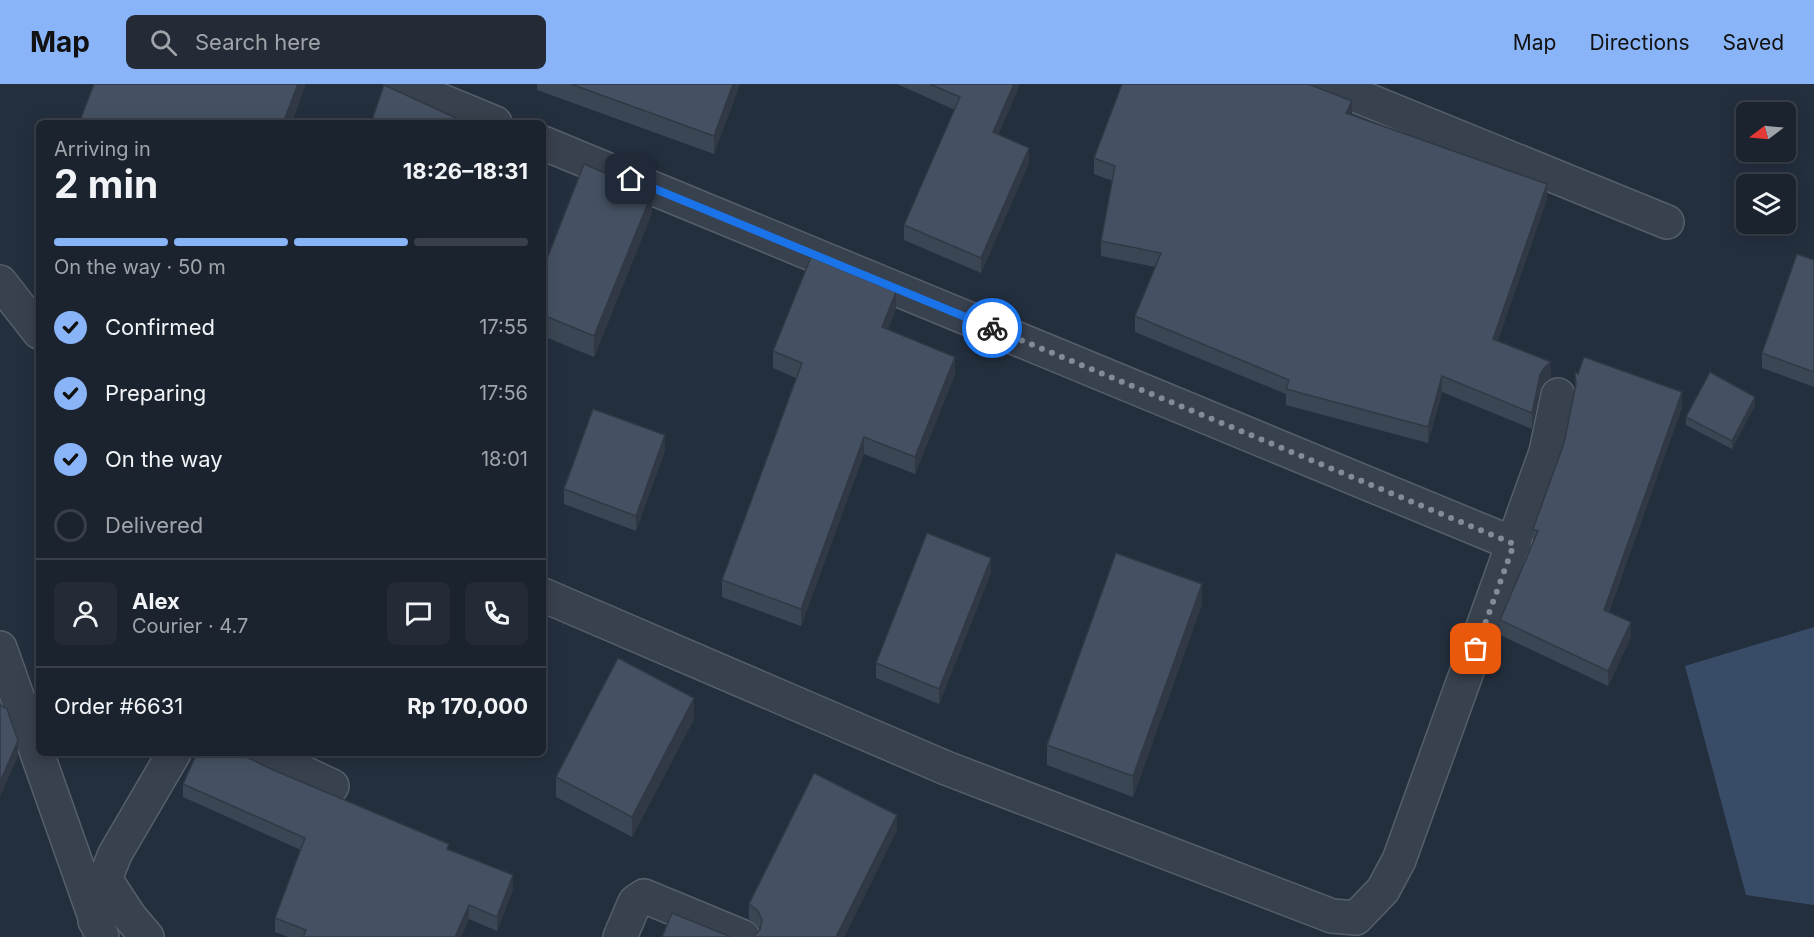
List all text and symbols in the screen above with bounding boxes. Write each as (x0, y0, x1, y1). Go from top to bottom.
search box (126, 15, 546, 69)
text: Map (30, 25, 90, 59)
icon: search (147, 26, 180, 59)
text: Search here (195, 29, 321, 55)
text: Map (1513, 30, 1556, 55)
text: Directions (1589, 30, 1690, 55)
text: Saved (1723, 30, 1784, 55)
north arrow (1736, 102, 1796, 162)
map controls (1736, 102, 1796, 234)
text: Arriving in (54, 137, 151, 161)
pin (605, 153, 656, 204)
text: 18:26–18:31 (403, 158, 528, 184)
text: 2 min (54, 160, 158, 207)
icon: home (614, 162, 647, 195)
button: layers (1736, 174, 1796, 234)
text: On the way · 50 m (54, 255, 226, 279)
courier (962, 298, 1022, 358)
icon: check (54, 311, 87, 344)
icon: bike (976, 312, 1009, 345)
text: Confirmed (105, 314, 215, 340)
text: 17:55 (479, 315, 528, 339)
icon: check (54, 377, 87, 410)
text: Preparing (105, 380, 206, 406)
text: 17:56 (479, 381, 528, 405)
icon: check (54, 443, 87, 476)
text: On the way (105, 446, 223, 472)
text: 18:01 (481, 447, 528, 471)
text: Delivered (105, 512, 203, 538)
button: person (54, 582, 117, 645)
button: chat (387, 582, 450, 645)
button: phone (465, 582, 528, 645)
text: Alex (132, 588, 180, 614)
text: Courier · 4.7 (132, 614, 248, 638)
pin (1450, 623, 1501, 674)
icon: bag (1459, 632, 1492, 665)
text: Order #6631 (54, 693, 183, 719)
text: Rp 170,000 (407, 693, 528, 719)

